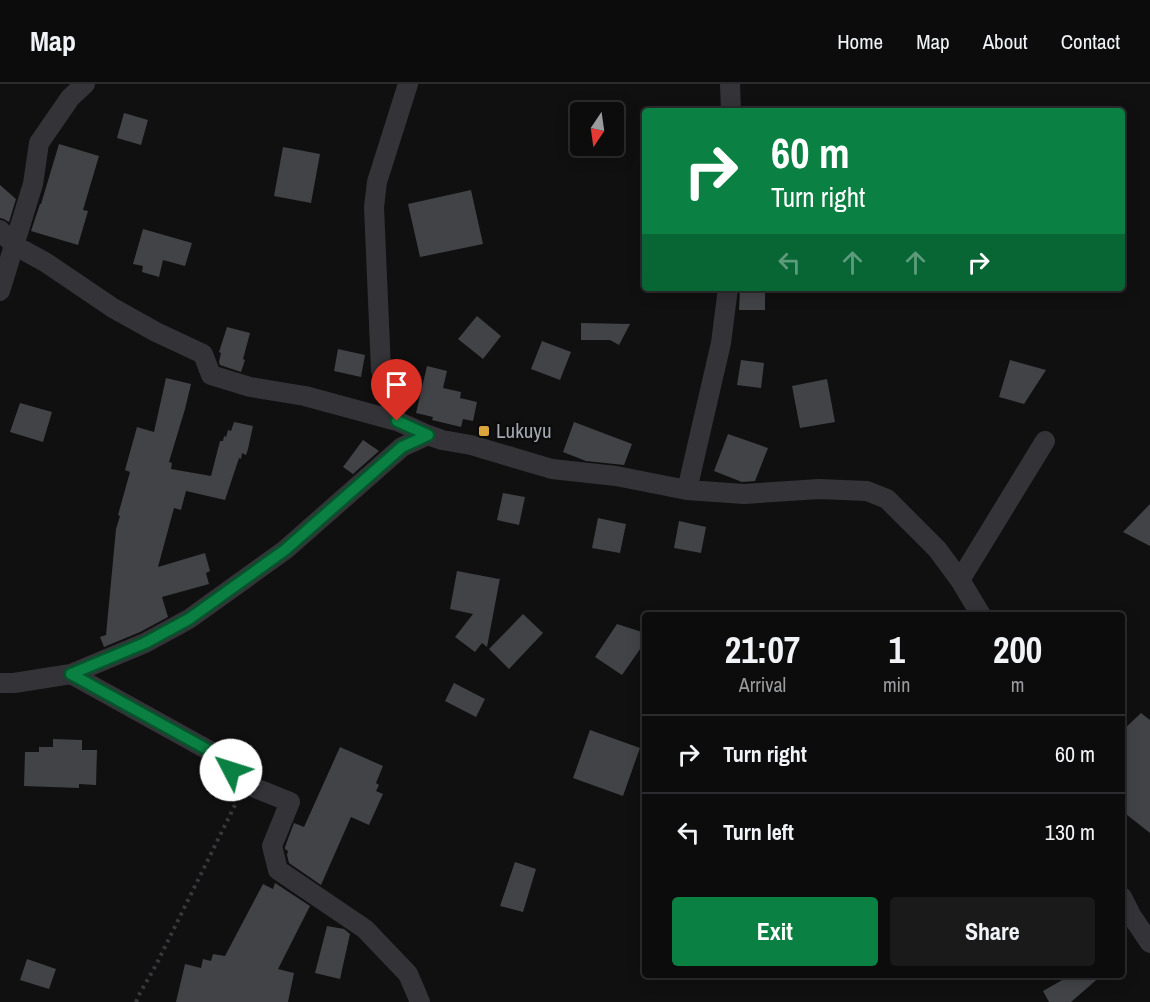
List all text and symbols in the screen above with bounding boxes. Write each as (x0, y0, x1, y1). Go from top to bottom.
text: Map (30, 22, 76, 60)
text: Home (837, 27, 883, 56)
text: Map (916, 27, 950, 56)
text: About (983, 27, 1028, 56)
text: Contact (1061, 27, 1120, 56)
north arrow (570, 102, 624, 156)
map controls (570, 102, 624, 156)
text: 60 m (771, 125, 850, 181)
icon: right (672, 132, 750, 210)
text: Turn right (771, 179, 865, 215)
icon: left (773, 246, 806, 279)
icon: ahead (836, 246, 869, 279)
icon: ahead (899, 246, 932, 279)
icon: right (962, 246, 995, 279)
pin (371, 359, 422, 421)
icon: arrive (380, 368, 413, 401)
place label: Lukuyu (496, 416, 552, 445)
marker: Lukuyu (477, 424, 491, 438)
text: 21:07 (725, 626, 800, 674)
text: 1 (888, 626, 905, 674)
text: 200 (993, 626, 1042, 674)
text: Arrival (739, 671, 786, 698)
text: min (883, 671, 910, 698)
text: m (1011, 671, 1024, 698)
position arrow (199, 738, 263, 802)
icon: right (672, 738, 705, 771)
text: Turn right (723, 739, 807, 769)
text: 60 m (1055, 739, 1095, 769)
icon: left (672, 816, 705, 849)
text: Turn left (723, 817, 794, 847)
text: 130 m (1045, 817, 1095, 847)
button: Exit (672, 897, 878, 966)
button: Share (890, 897, 1095, 966)

